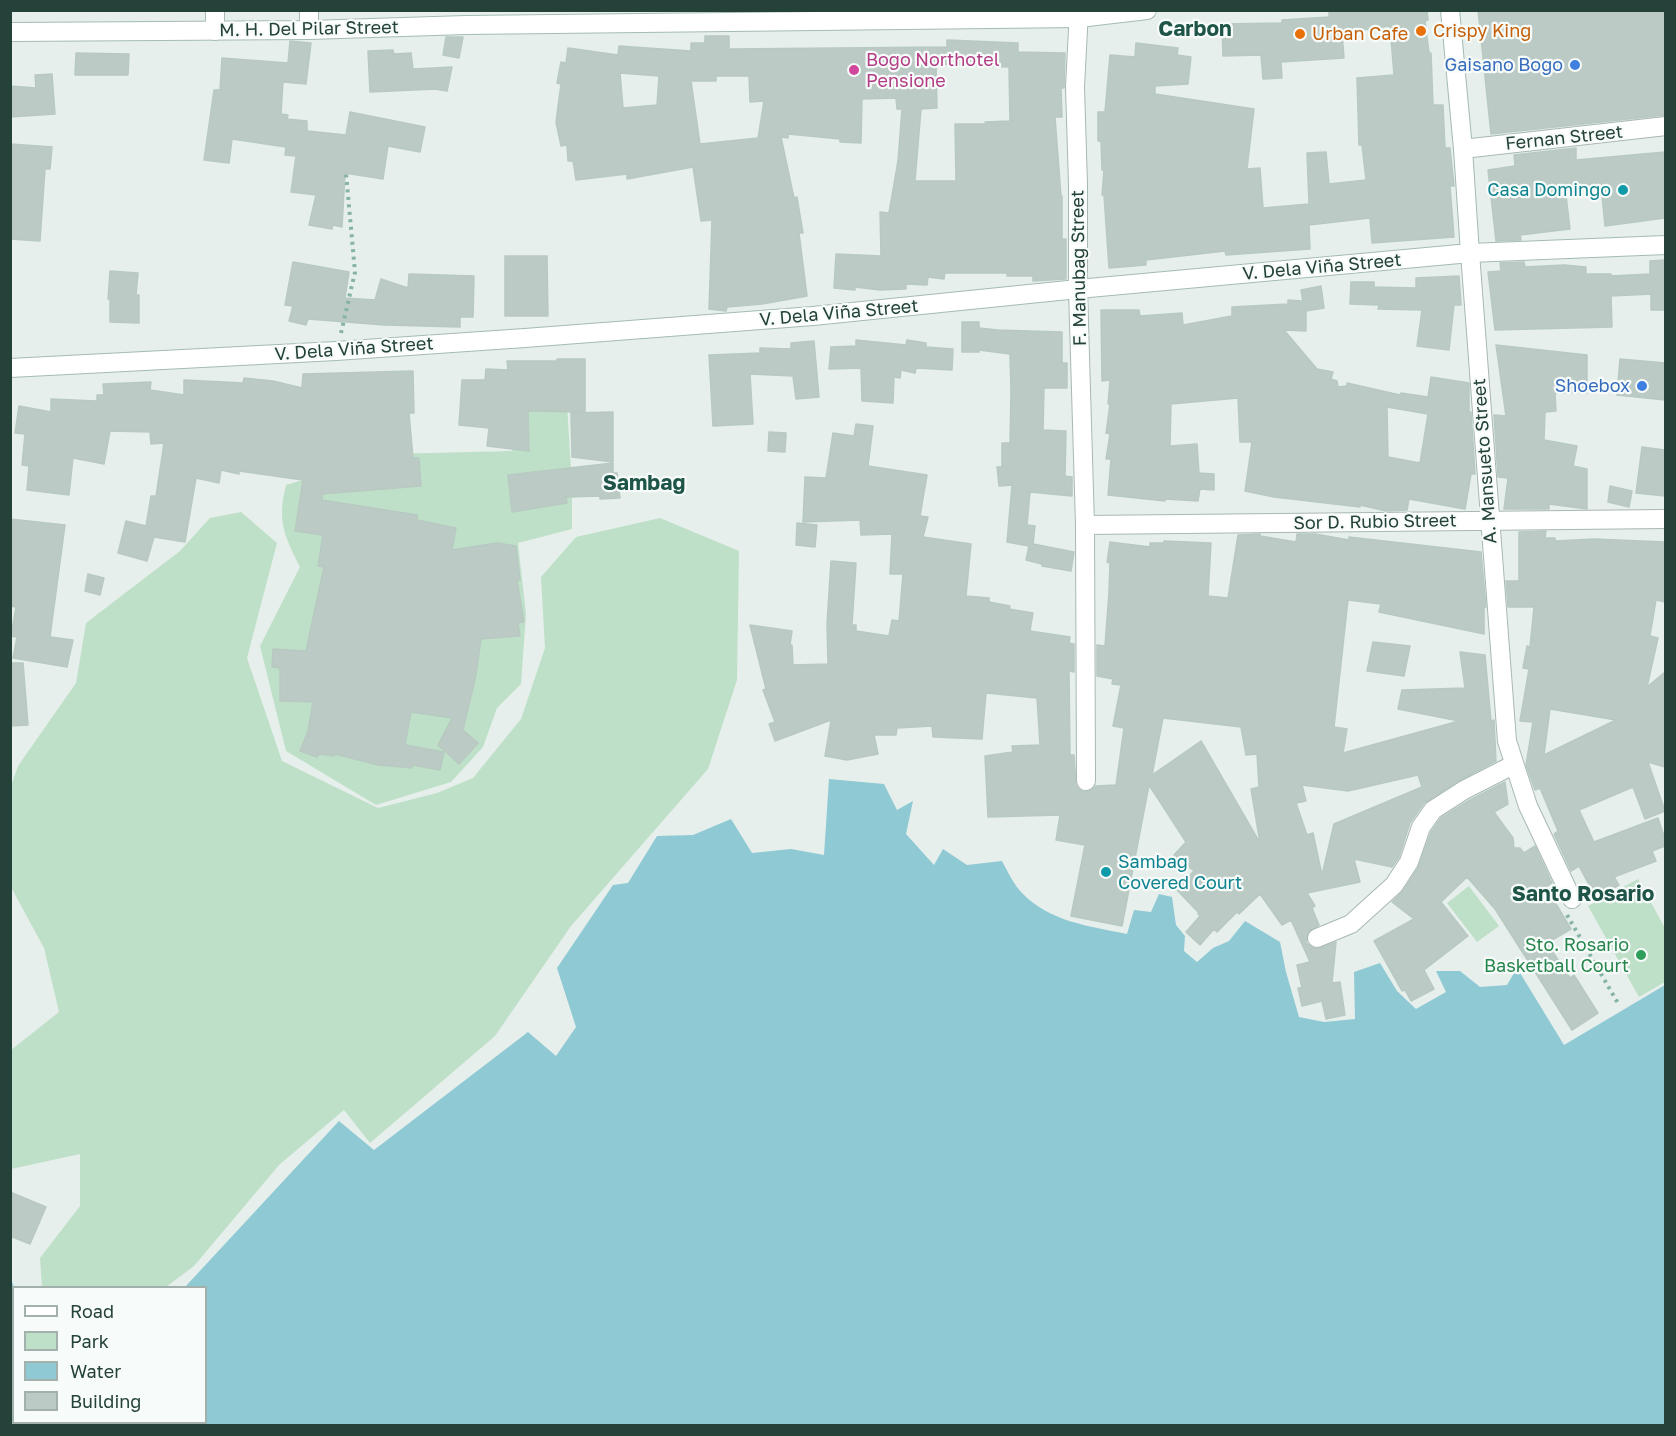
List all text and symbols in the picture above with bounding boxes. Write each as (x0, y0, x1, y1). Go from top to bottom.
district label: Carbon (1158, 16, 1232, 42)
street label: M. H. Del Pilar Street (219, 17, 399, 41)
place label: Crispy King (1433, 20, 1531, 42)
place label: Urban Cafe (1312, 23, 1408, 45)
marker: Crispy King (1414, 24, 1428, 38)
marker: Urban Cafe (1293, 27, 1307, 41)
place label: Bogo Northotel Pensione (866, 49, 1000, 92)
place label: Gaisano Bogo (1445, 54, 1563, 76)
marker: Gaisano Bogo (1568, 58, 1582, 72)
marker: Bogo Northotel Pensione (847, 63, 861, 77)
street label: Fernan Street (1504, 121, 1624, 155)
place label: Casa Domingo (1487, 179, 1611, 201)
marker: Casa Domingo (1616, 183, 1630, 197)
street label: F. Manubag Street (1067, 190, 1091, 346)
street label: V. Dela Viña Street (1242, 249, 1402, 285)
street label: V. Dela Viña Street (759, 295, 919, 331)
street label: V. Dela Viña Street (274, 333, 434, 365)
place label: Shoebox (1555, 375, 1630, 397)
street label: A. Mansueto Street (1468, 378, 1502, 544)
marker: Shoebox (1635, 379, 1649, 393)
district label: Sambag (603, 470, 685, 496)
street label: Sor D. Rubio Street (1293, 510, 1457, 534)
place label: Sambag Covered Court (1118, 851, 1242, 894)
marker: Sambag Covered Court (1099, 865, 1113, 879)
district label: Santo Rosario (1512, 881, 1654, 907)
place label: Sto. Rosario Basketball Court (1484, 934, 1629, 976)
marker: Sto. Rosario Basketball Court (1634, 948, 1648, 962)
legend (12, 1286, 207, 1424)
text: Road (70, 1300, 114, 1322)
text: Park (70, 1330, 109, 1352)
text: Water (70, 1360, 121, 1382)
text: Building (70, 1390, 141, 1412)

